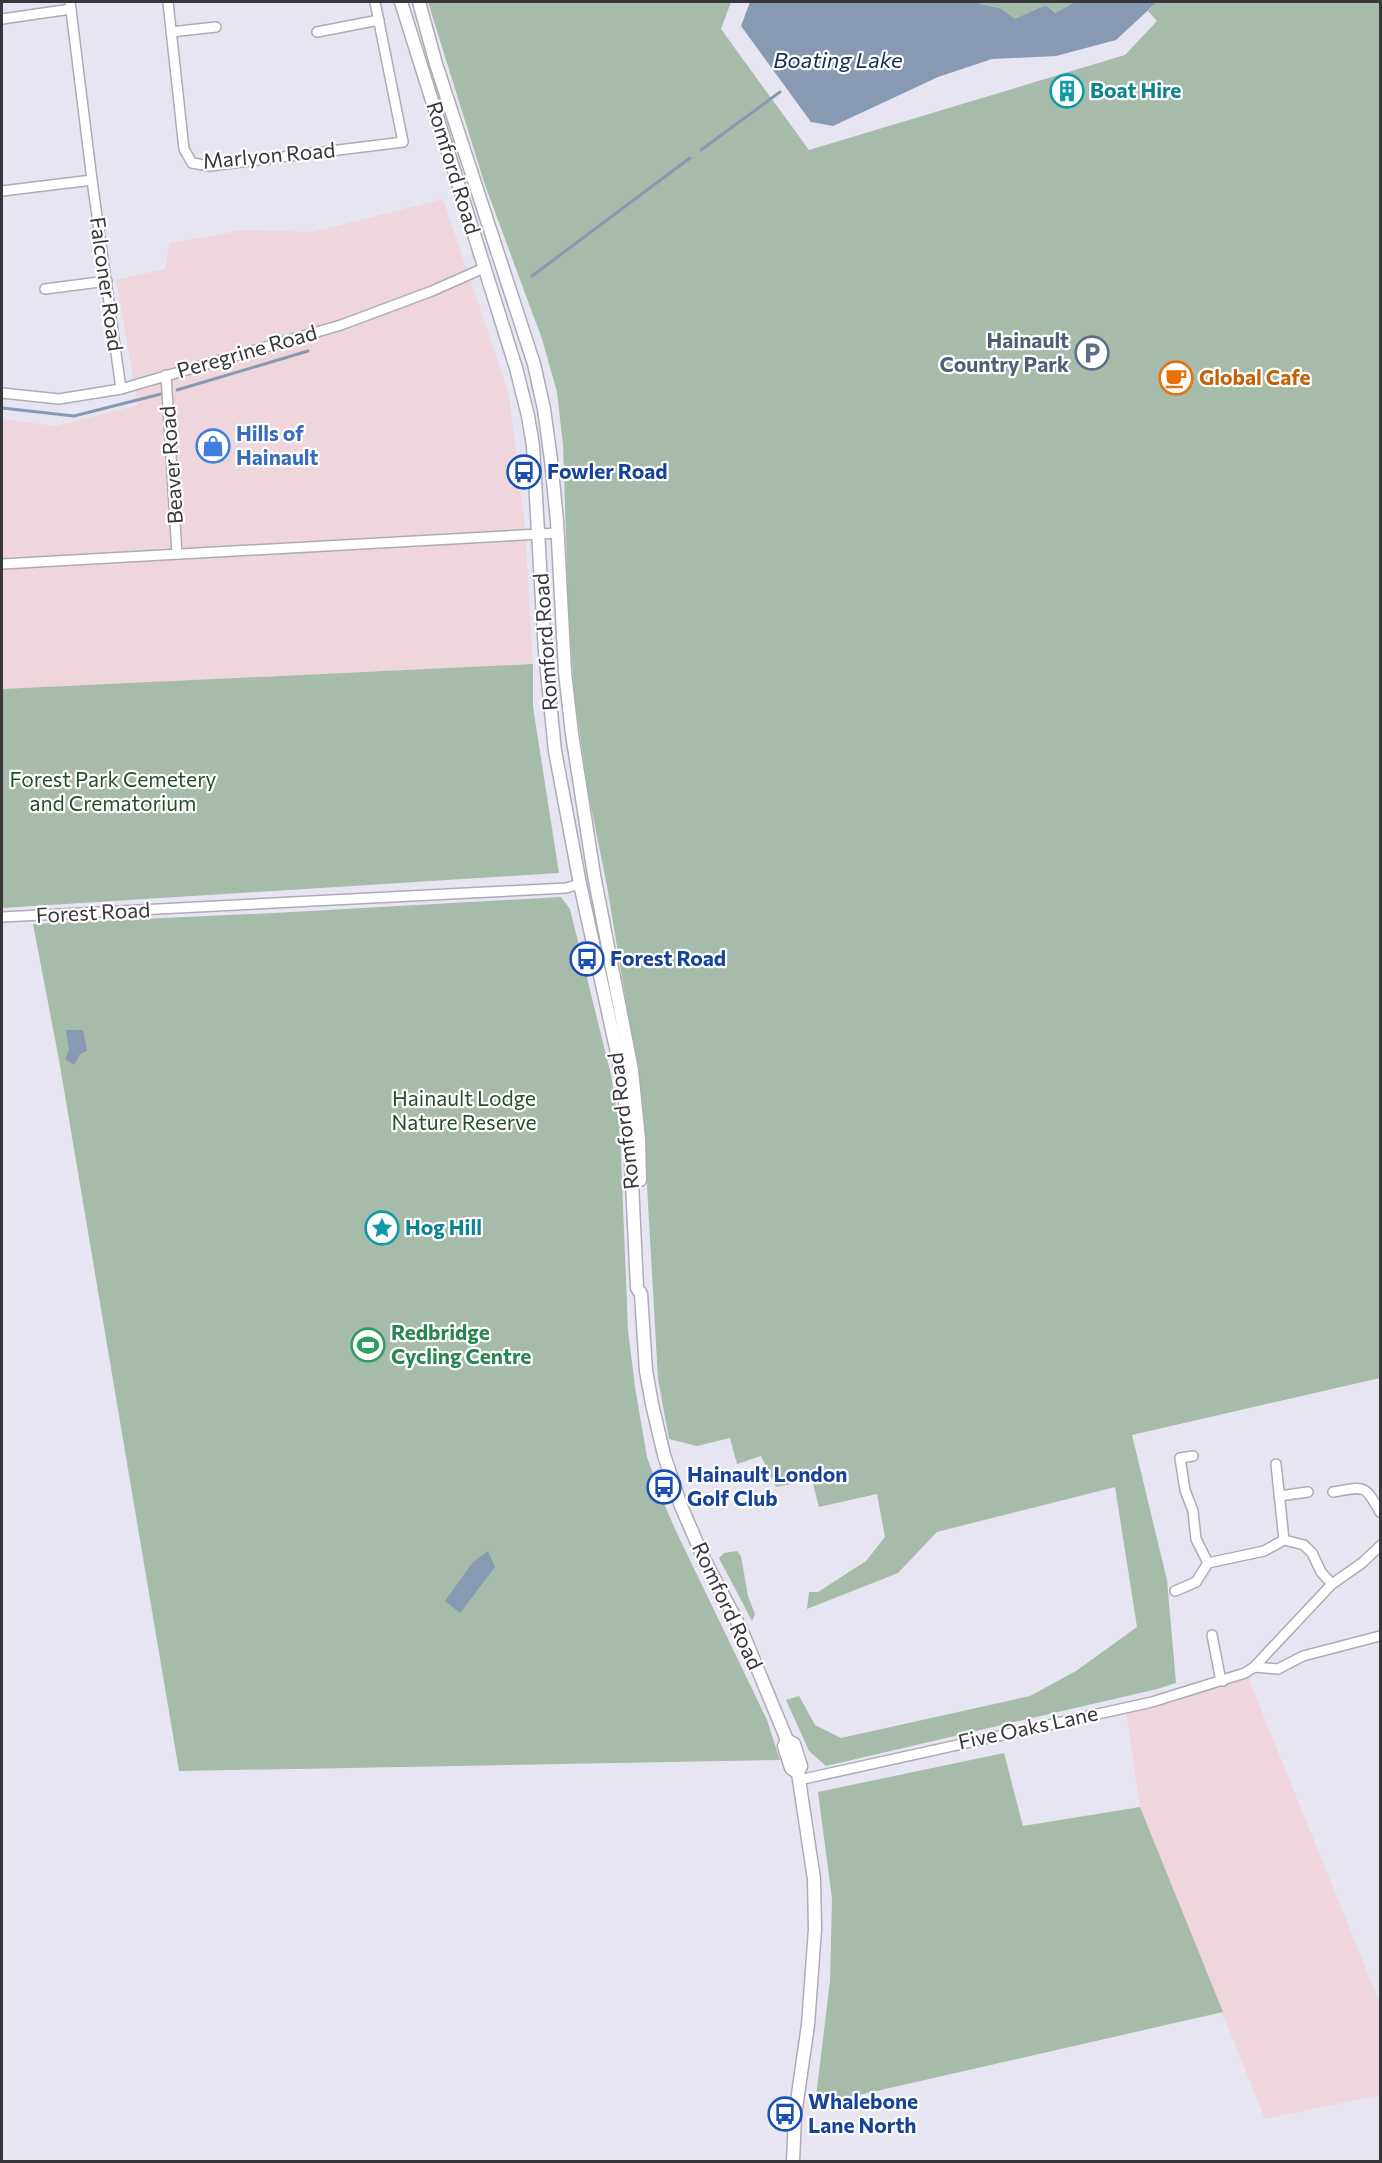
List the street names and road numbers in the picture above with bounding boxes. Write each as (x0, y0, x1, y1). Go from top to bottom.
street label: Romford Road (422, 98, 487, 237)
street label: Marlyon Road (202, 136, 336, 173)
street label: Falconer Road (86, 215, 129, 353)
street label: Peregrine Road (174, 319, 319, 382)
street label: Beaver Road (154, 405, 187, 525)
street label: Romford Road (527, 573, 562, 712)
street label: Forest Road (35, 896, 151, 927)
street label: Romford Road (602, 1051, 643, 1191)
street label: Romford Road (688, 1538, 769, 1673)
street label: Five Oaks Lane (956, 1700, 1100, 1754)

